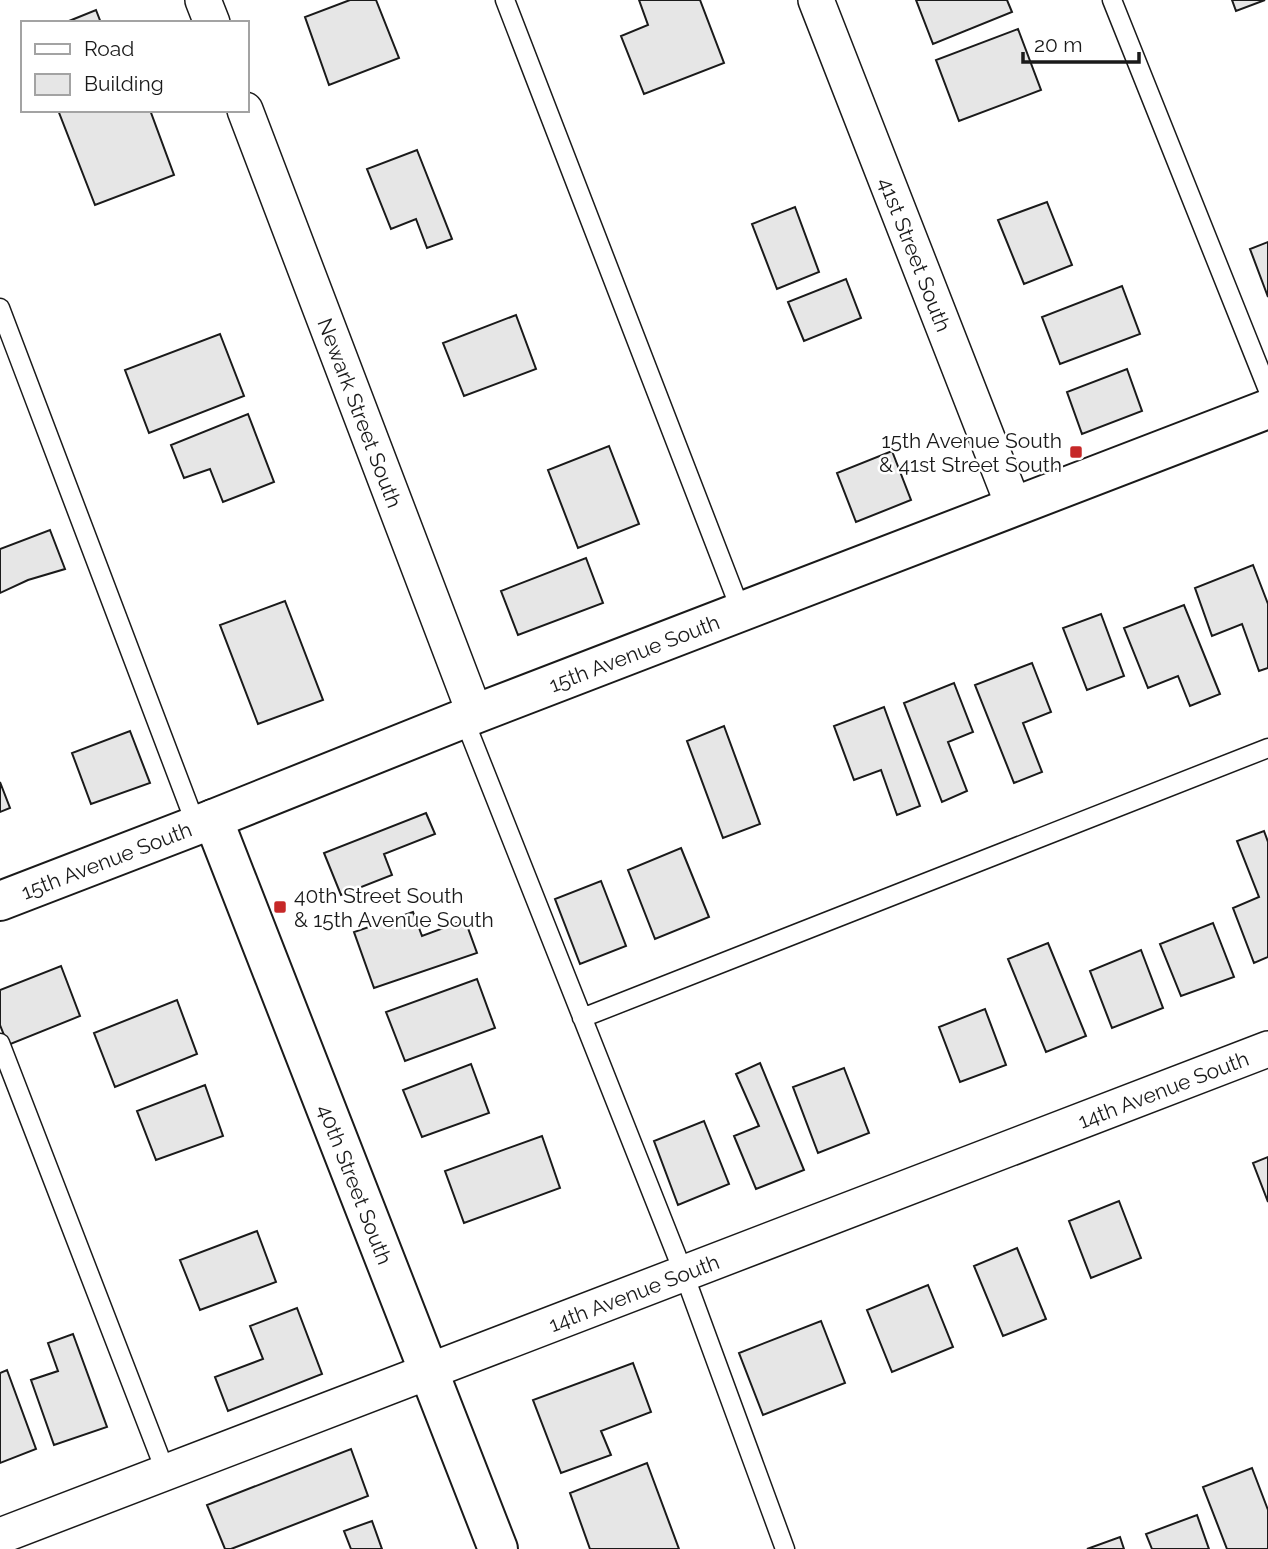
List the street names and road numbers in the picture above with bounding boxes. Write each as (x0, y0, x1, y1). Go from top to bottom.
street label: 41st Street South (874, 174, 957, 335)
street label: Newark Street South (313, 314, 408, 511)
street label: 15th Avenue South (545, 609, 723, 697)
street label: 15th Avenue South (18, 816, 195, 904)
street label: 14th Avenue South (1074, 1045, 1252, 1133)
street label: 40th Street South (313, 1101, 398, 1268)
street label: 14th Avenue South (545, 1249, 723, 1337)

